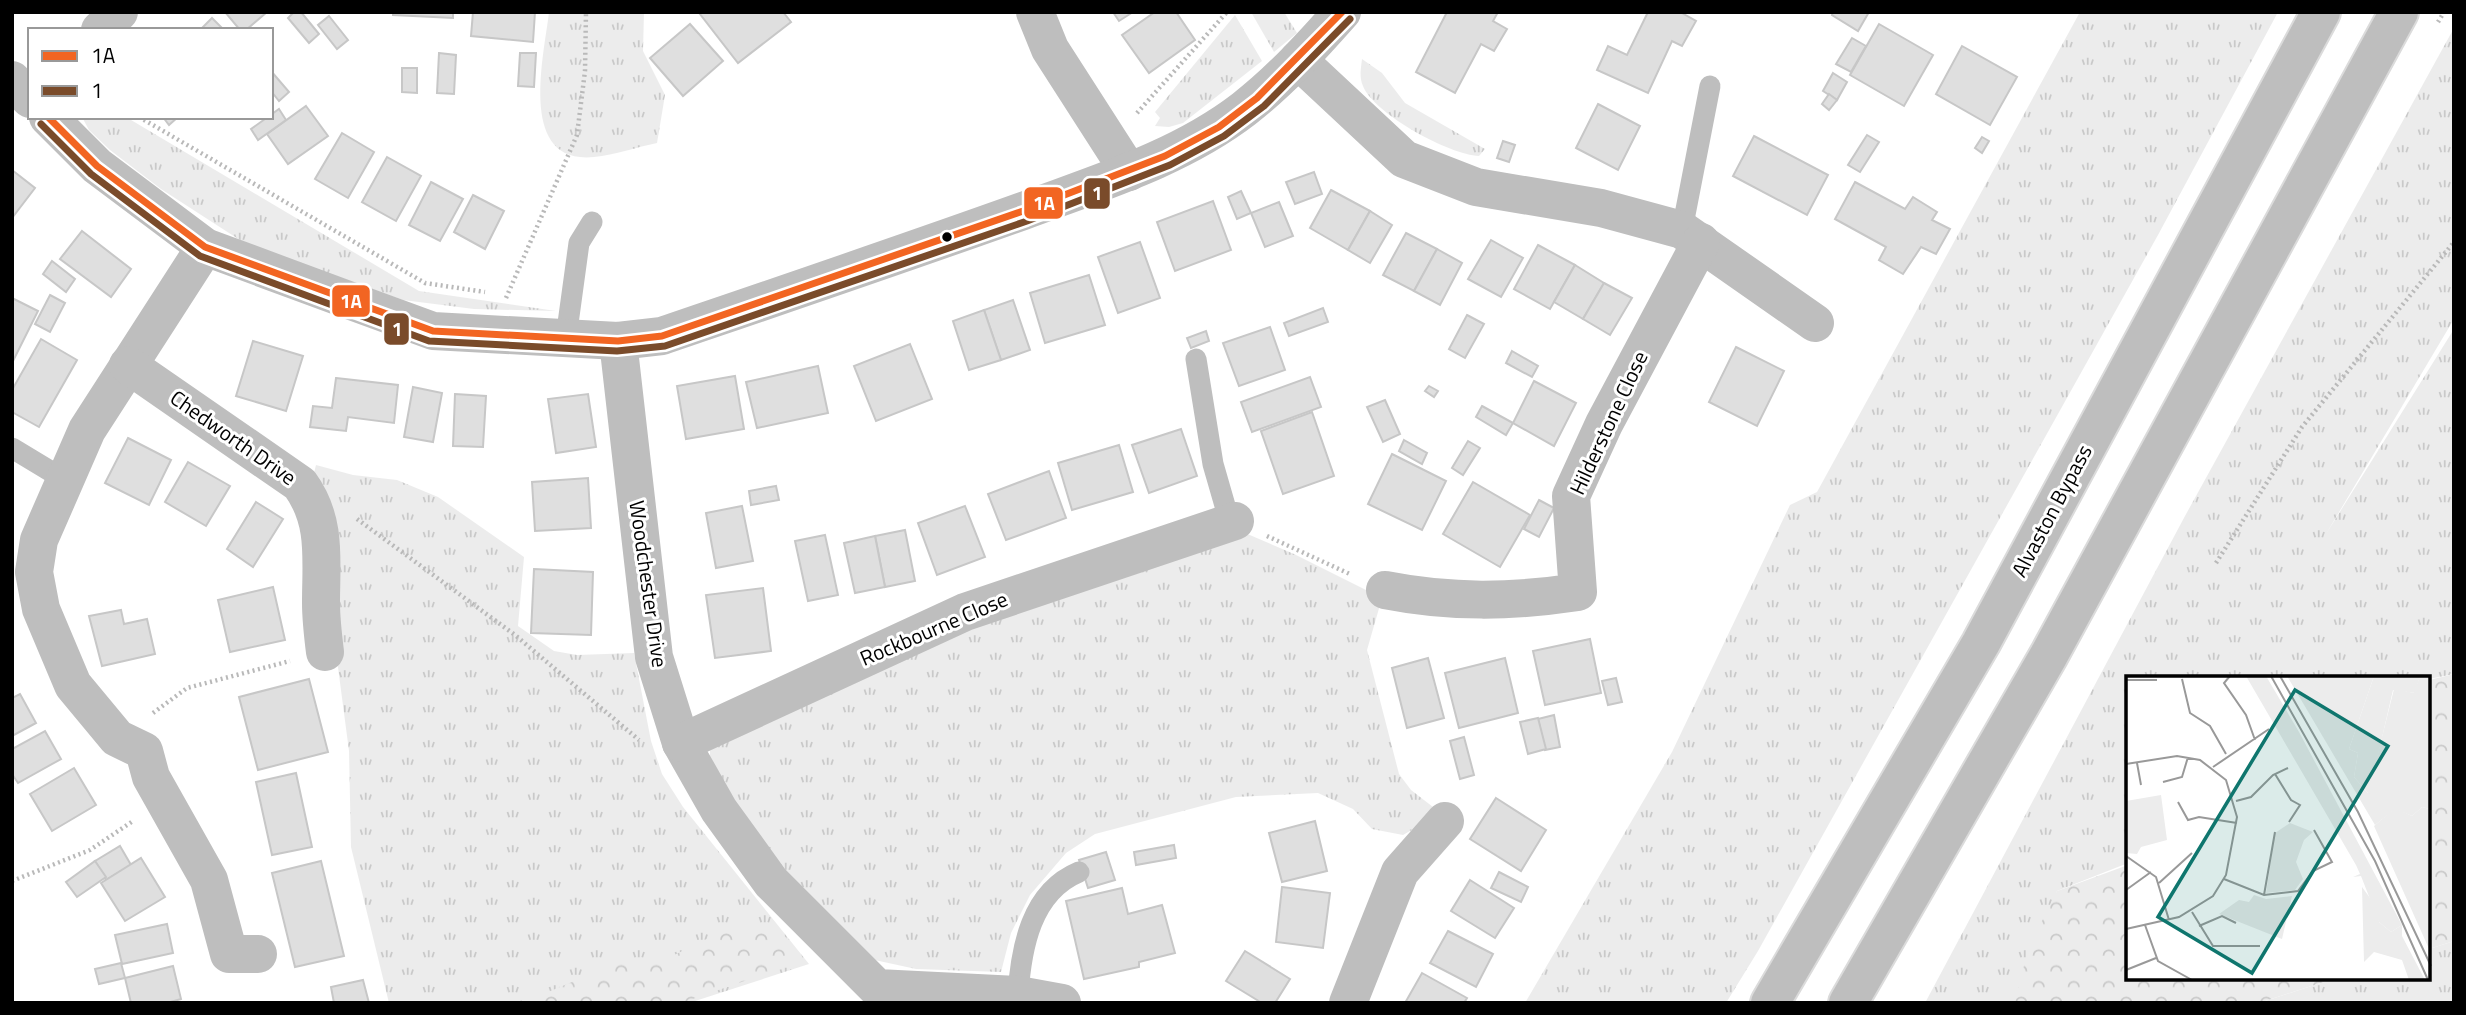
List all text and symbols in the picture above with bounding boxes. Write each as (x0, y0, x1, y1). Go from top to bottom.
legend (28, 28, 273, 119)
text: 1A (91, 39, 116, 71)
text: 1 (91, 74, 103, 106)
line badge: 1 (1083, 177, 1111, 210)
text: 1 (1092, 178, 1102, 207)
line badge: 1A (1023, 186, 1064, 220)
text: 1A (1033, 188, 1056, 217)
unlabelled marker (940, 230, 954, 244)
line badge: 1A (331, 284, 371, 318)
text: 1A (340, 286, 363, 315)
line badge: 1 (383, 312, 410, 346)
text: 1 (392, 314, 402, 343)
street label: Hilderstone Close (1561, 346, 1655, 500)
street label: Chedworth Drive (164, 382, 303, 493)
street label: Alvaston Bypass (2003, 439, 2100, 583)
street label: Woodchester Drive (621, 498, 677, 669)
street label: Rockbourne Close (855, 583, 1013, 674)
inset map (2126, 676, 2431, 980)

